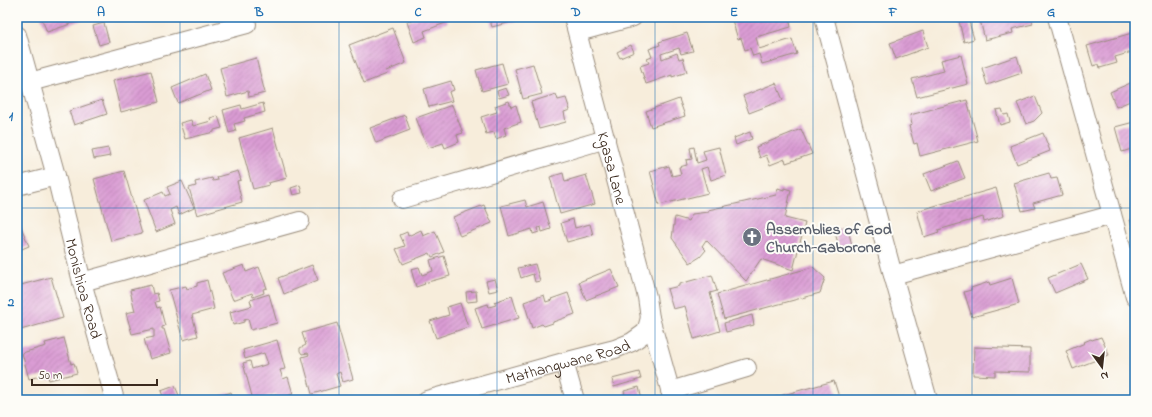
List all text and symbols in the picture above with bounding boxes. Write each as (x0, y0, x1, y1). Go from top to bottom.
text: A (97, 3, 105, 22)
text: B (254, 3, 264, 22)
text: C (414, 3, 422, 22)
text: D (570, 3, 581, 22)
text: E (730, 3, 738, 22)
text: F (888, 3, 898, 22)
text: G (1047, 3, 1055, 22)
text: 1 (9, 107, 14, 126)
street label: Kgasa Lane (590, 129, 632, 208)
place label: Assemblies of God Church-Gaborone (766, 218, 892, 260)
church icon: Assemblies of God Church-Gaborone (741, 226, 763, 248)
street label: Monishioa Road (58, 236, 107, 342)
text: 2 (7, 293, 15, 312)
street label: Mathangwane Road (503, 334, 634, 392)
north arrow (1082, 347, 1122, 387)
scale bar (32, 361, 157, 387)
text: 50 m (38, 367, 62, 385)
text: N (1099, 367, 1110, 384)

